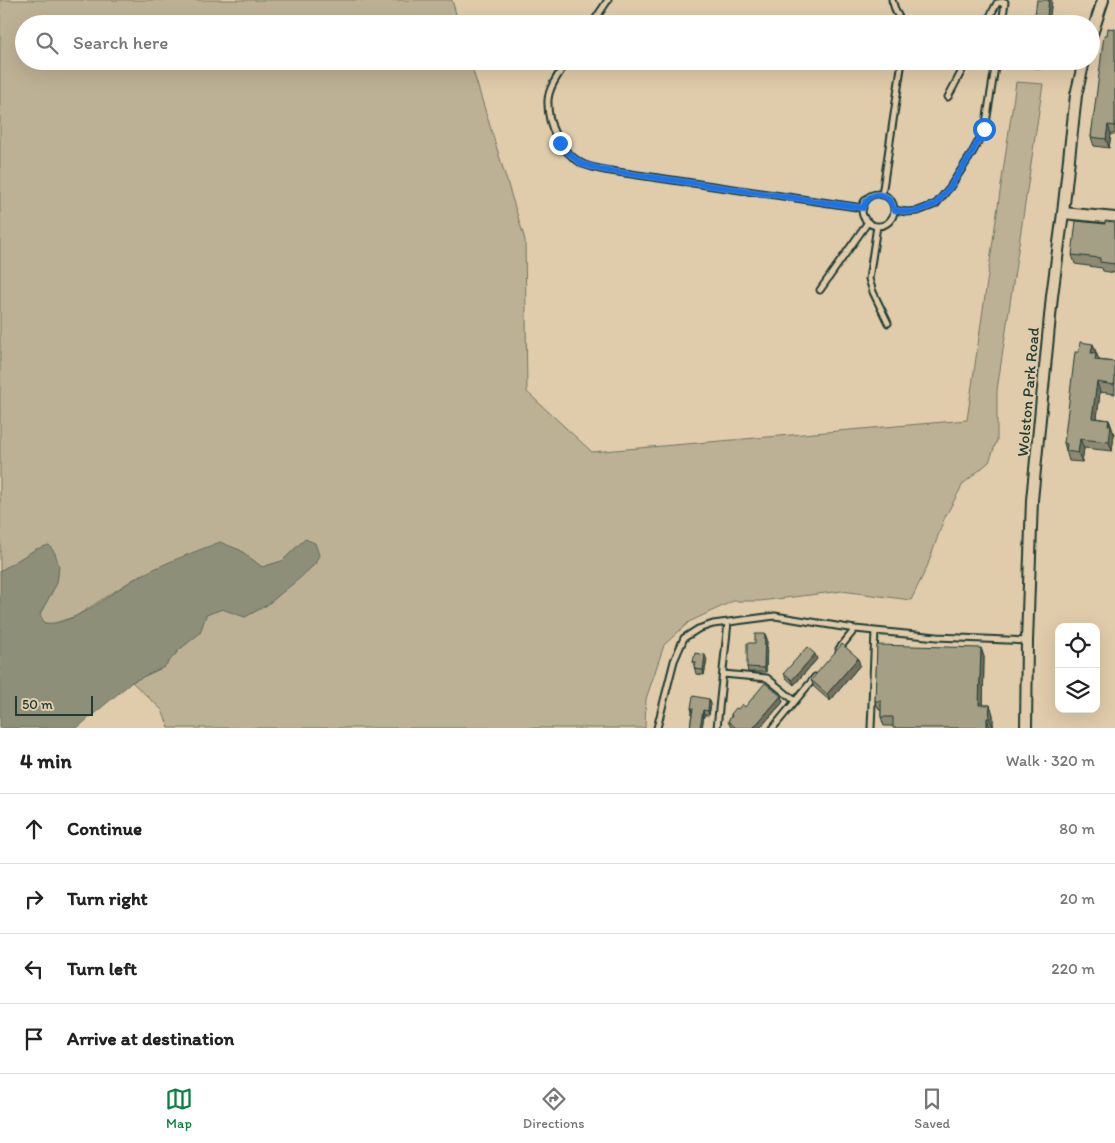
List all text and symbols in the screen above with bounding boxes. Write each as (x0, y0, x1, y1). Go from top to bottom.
search box (15, 15, 1100, 70)
icon: search (33, 29, 61, 57)
text: Search here (73, 31, 168, 54)
route start (973, 118, 996, 141)
route end (549, 132, 572, 155)
street label: Wolston Park Road (1013, 326, 1043, 458)
map controls (1055, 623, 1100, 713)
button: locate (1055, 623, 1100, 668)
button: layers (1055, 668, 1100, 713)
scale bar (15, 693, 92, 716)
text: 50 m (22, 696, 53, 713)
text: 4 min (20, 748, 72, 773)
text: Walk · 320 m (1006, 751, 1095, 770)
icon: ahead (20, 815, 48, 843)
text: Continue (67, 817, 142, 840)
text: 80 m (1059, 819, 1095, 838)
icon: right (20, 885, 48, 913)
text: Turn right (67, 887, 148, 910)
text: 20 m (1060, 889, 1095, 908)
icon: left (20, 955, 48, 983)
text: Turn left (67, 957, 137, 980)
text: 220 m (1051, 959, 1095, 978)
icon: arrive (20, 1025, 48, 1053)
text: Arrive at destination (67, 1027, 234, 1050)
tab: Map (165, 1085, 193, 1132)
tab: Directions (523, 1085, 584, 1132)
tab: Saved (914, 1085, 950, 1132)

